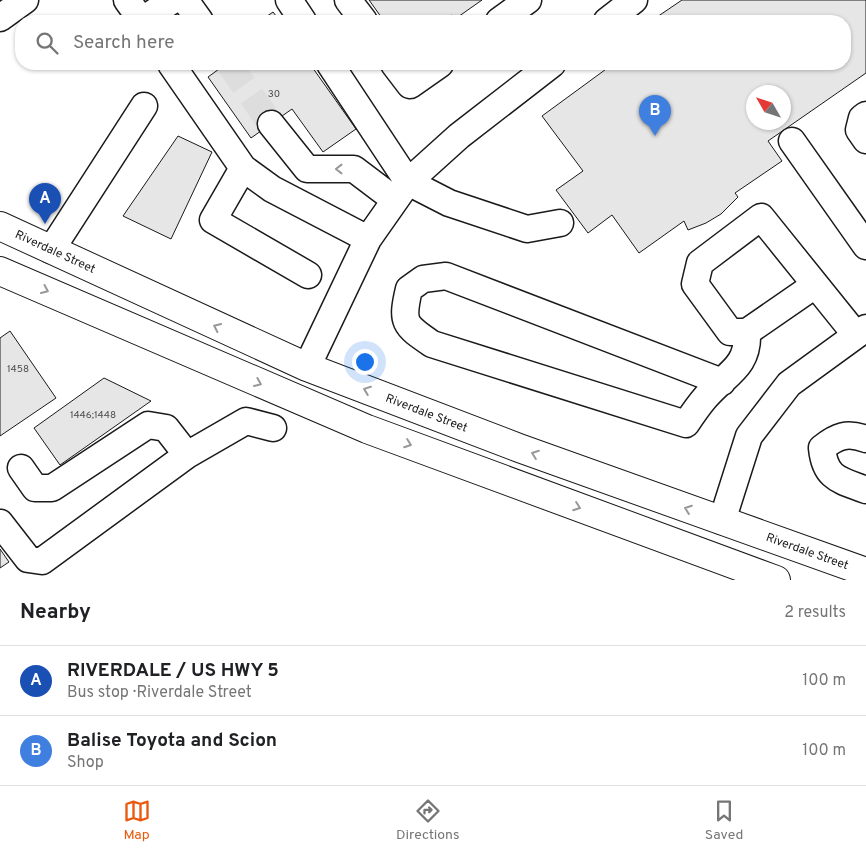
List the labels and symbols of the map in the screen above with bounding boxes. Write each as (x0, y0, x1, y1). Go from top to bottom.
north arrow (746, 85, 791, 130)
house number: 30 (268, 88, 280, 101)
pin: B (639, 95, 671, 136)
one-way arrow (335, 164, 342, 174)
pin: A (29, 183, 61, 224)
street label: Riverdale Street (12, 227, 98, 278)
one-way arrow (40, 284, 49, 295)
one-way arrow (213, 323, 222, 333)
your location (352, 349, 378, 375)
house number: 1458 (7, 363, 29, 376)
one-way arrow (253, 376, 262, 387)
one-way arrow (363, 386, 372, 396)
street label: Riverdale Street (383, 391, 470, 437)
house number: 1446;1448 (70, 409, 116, 422)
one-way arrow (404, 438, 412, 448)
one-way arrow (531, 450, 540, 460)
one-way arrow (572, 501, 581, 511)
one-way arrow (684, 505, 693, 515)
street label: Riverdale Street (764, 530, 851, 574)

